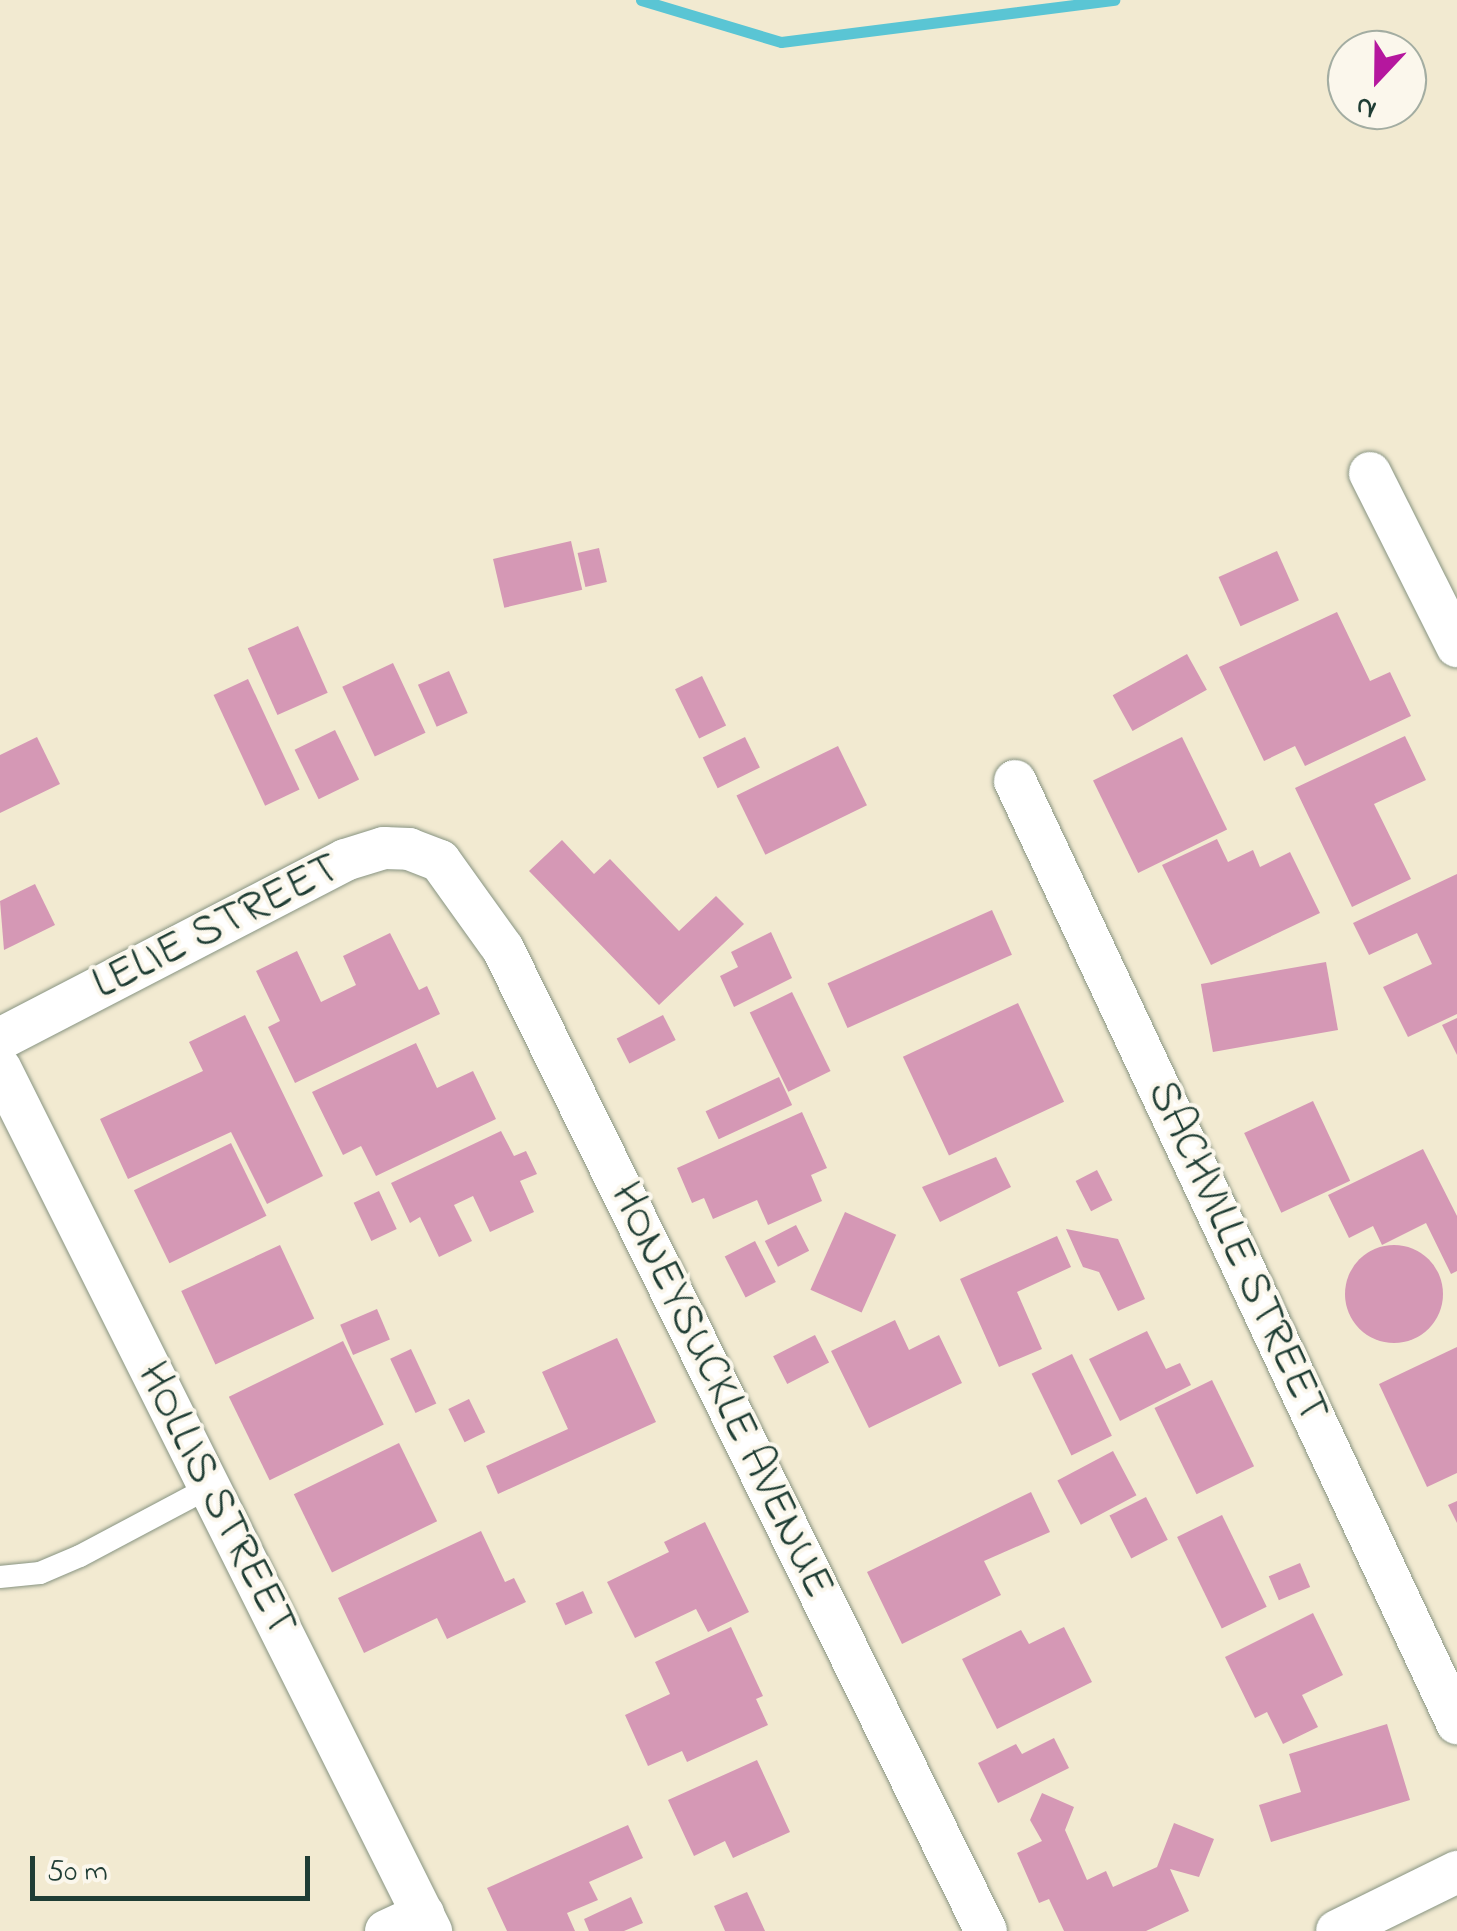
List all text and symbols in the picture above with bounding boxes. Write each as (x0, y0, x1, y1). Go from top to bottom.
north arrow (1327, 30, 1427, 130)
text: N (1350, 84, 1383, 129)
street label: LELIE STREET (85, 843, 349, 1013)
street label: SACHVILLE STREET (1133, 1073, 1339, 1431)
street label: HONEYSUCKLE AVENUE (596, 1175, 844, 1607)
street label: HOLLIS STREET (123, 1354, 307, 1646)
scale bar (35, 1836, 315, 1898)
text: 50 m (47, 1851, 108, 1895)

